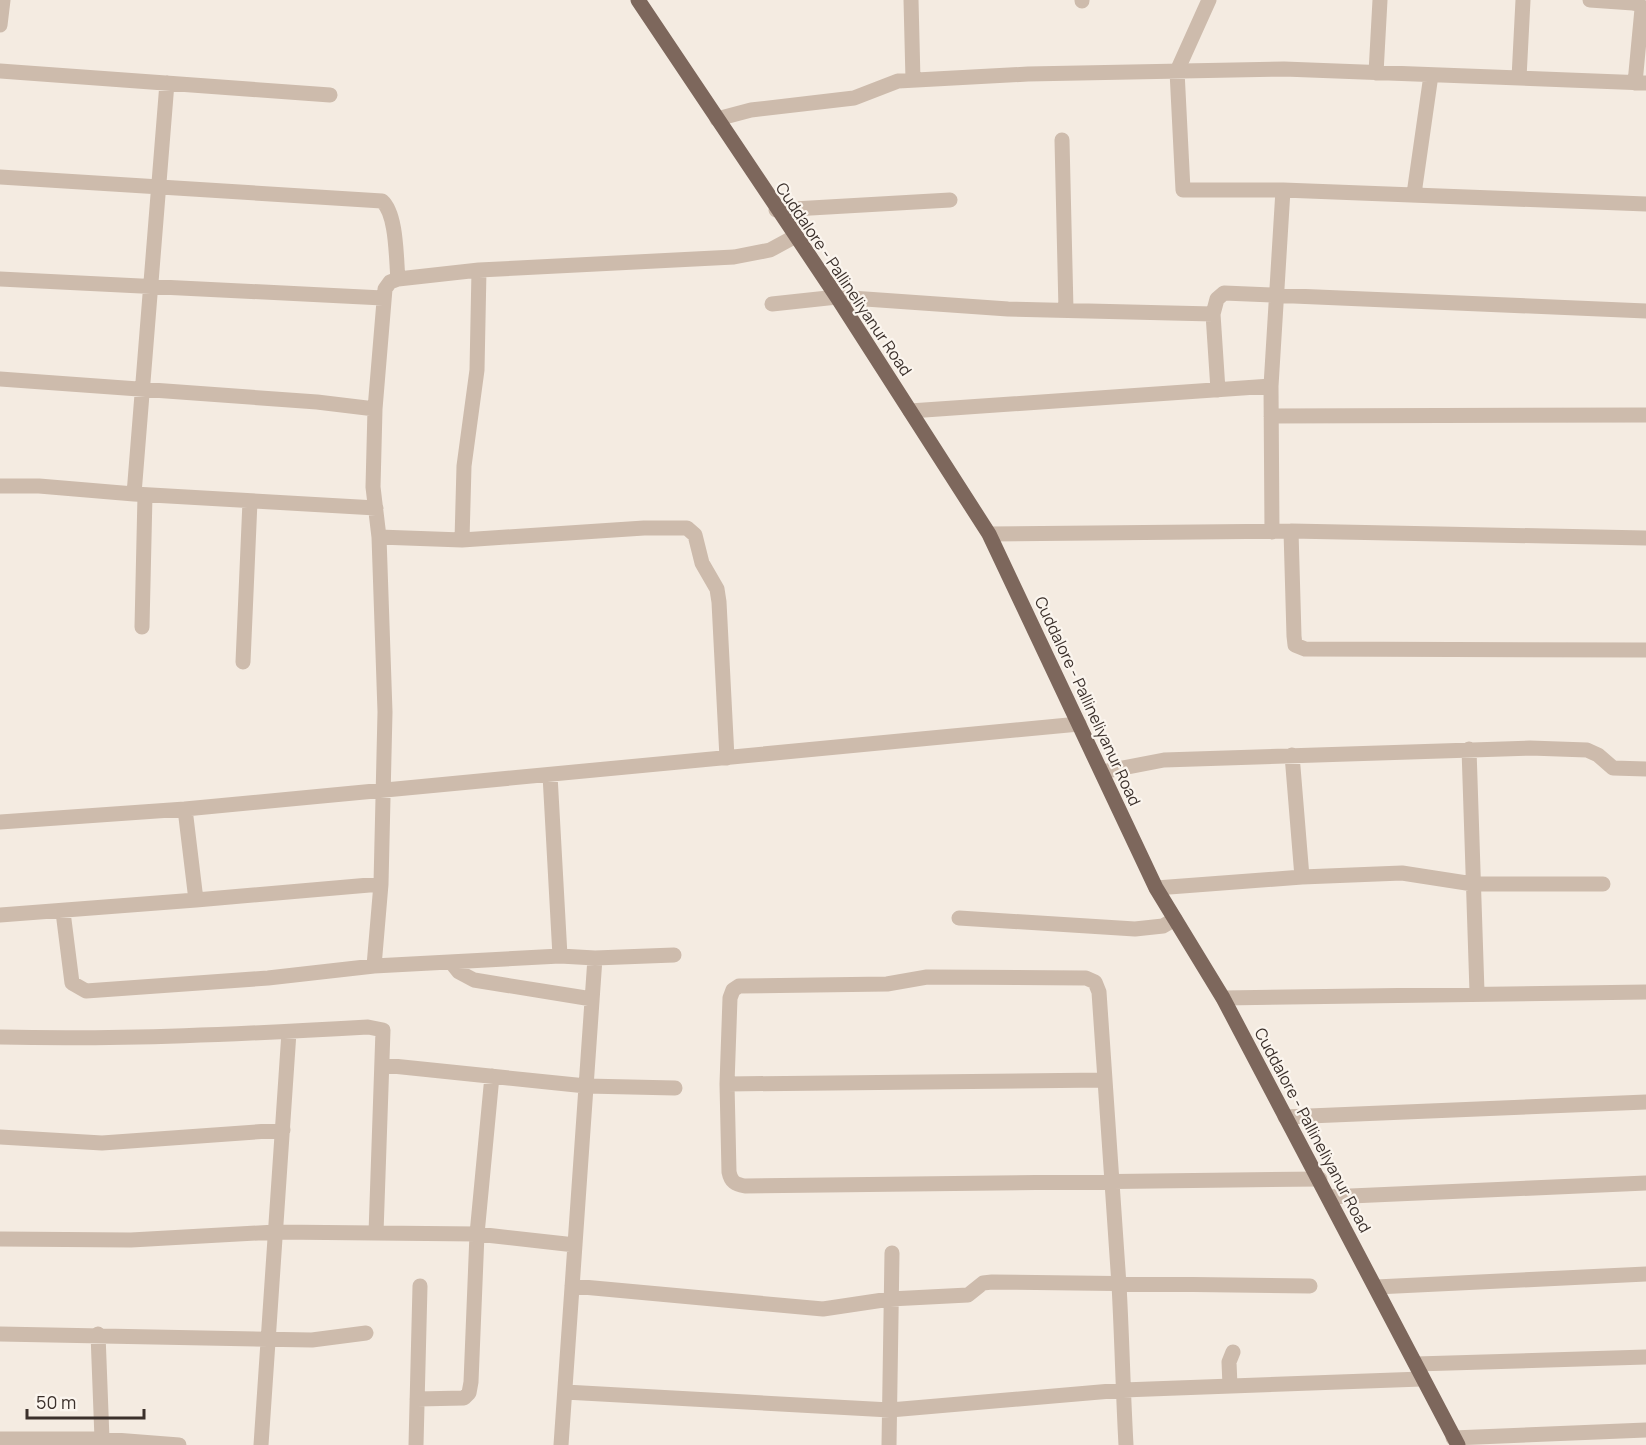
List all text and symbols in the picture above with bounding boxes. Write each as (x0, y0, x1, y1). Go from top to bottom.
street label: Cuddalore - Pallineliyanur Road (771, 178, 917, 380)
street label: Cuddalore - Pallineliyanur Road (1030, 593, 1146, 809)
street label: Cuddalore - Pallineliyanur Road (1250, 1024, 1376, 1236)
scale bar (27, 1382, 144, 1420)
text: 50 m (36, 1390, 76, 1414)

